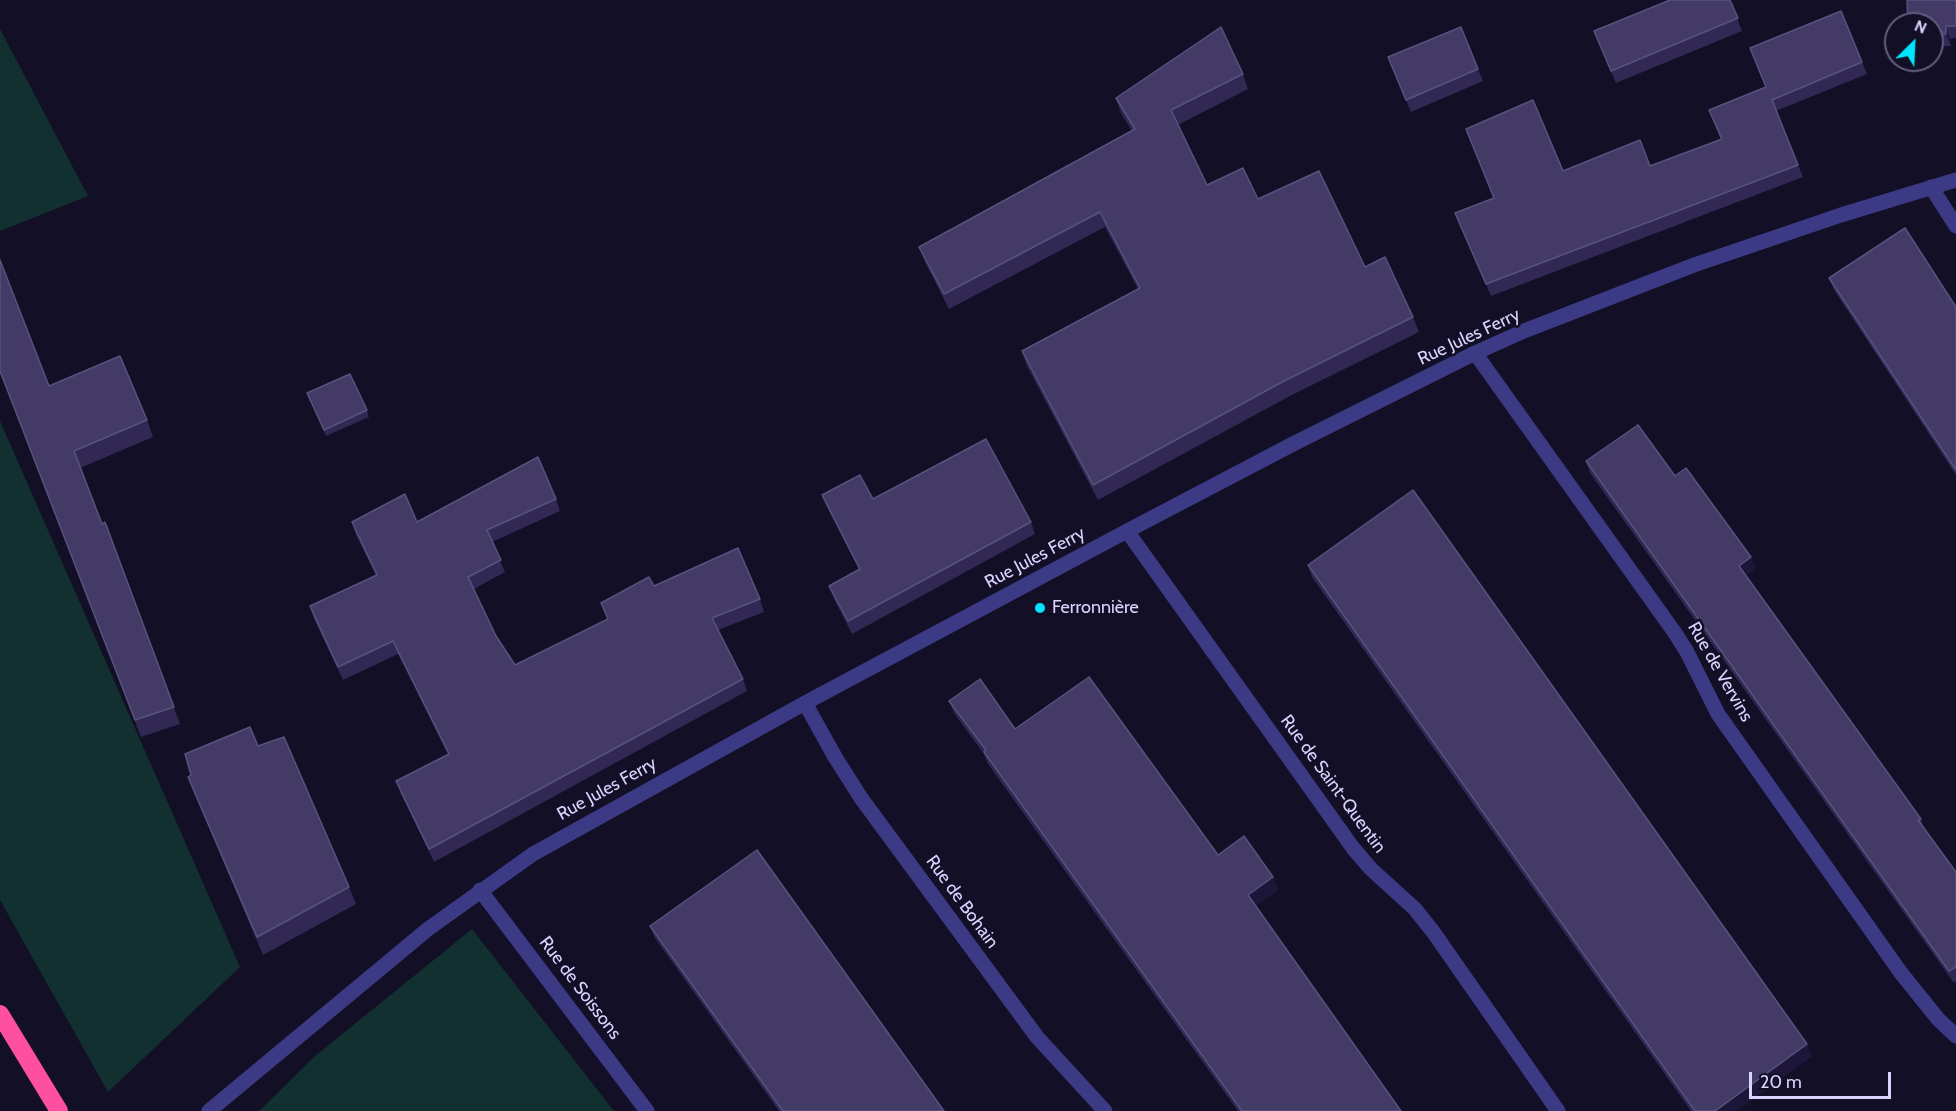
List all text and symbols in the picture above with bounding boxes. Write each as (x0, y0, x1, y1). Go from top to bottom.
north arrow (1884, 12, 1944, 72)
text: N (1912, 16, 1930, 38)
street label: Rue Jules Ferry (1414, 304, 1524, 370)
street label: Rue Jules Ferry (981, 523, 1089, 593)
place label: Ferronnière (1052, 597, 1139, 619)
marker: Ferronnière (1033, 601, 1047, 615)
street label: Rue de Vervins (1683, 618, 1757, 726)
street label: Rue de Saint-Quentin (1276, 711, 1390, 857)
street label: Rue Jules Ferry (554, 753, 660, 825)
street label: Rue de Bohain (921, 851, 1003, 953)
street label: Rue de Soissons (534, 932, 626, 1044)
scale bar (1752, 1060, 1894, 1098)
text: 20 m (1760, 1071, 1802, 1093)

